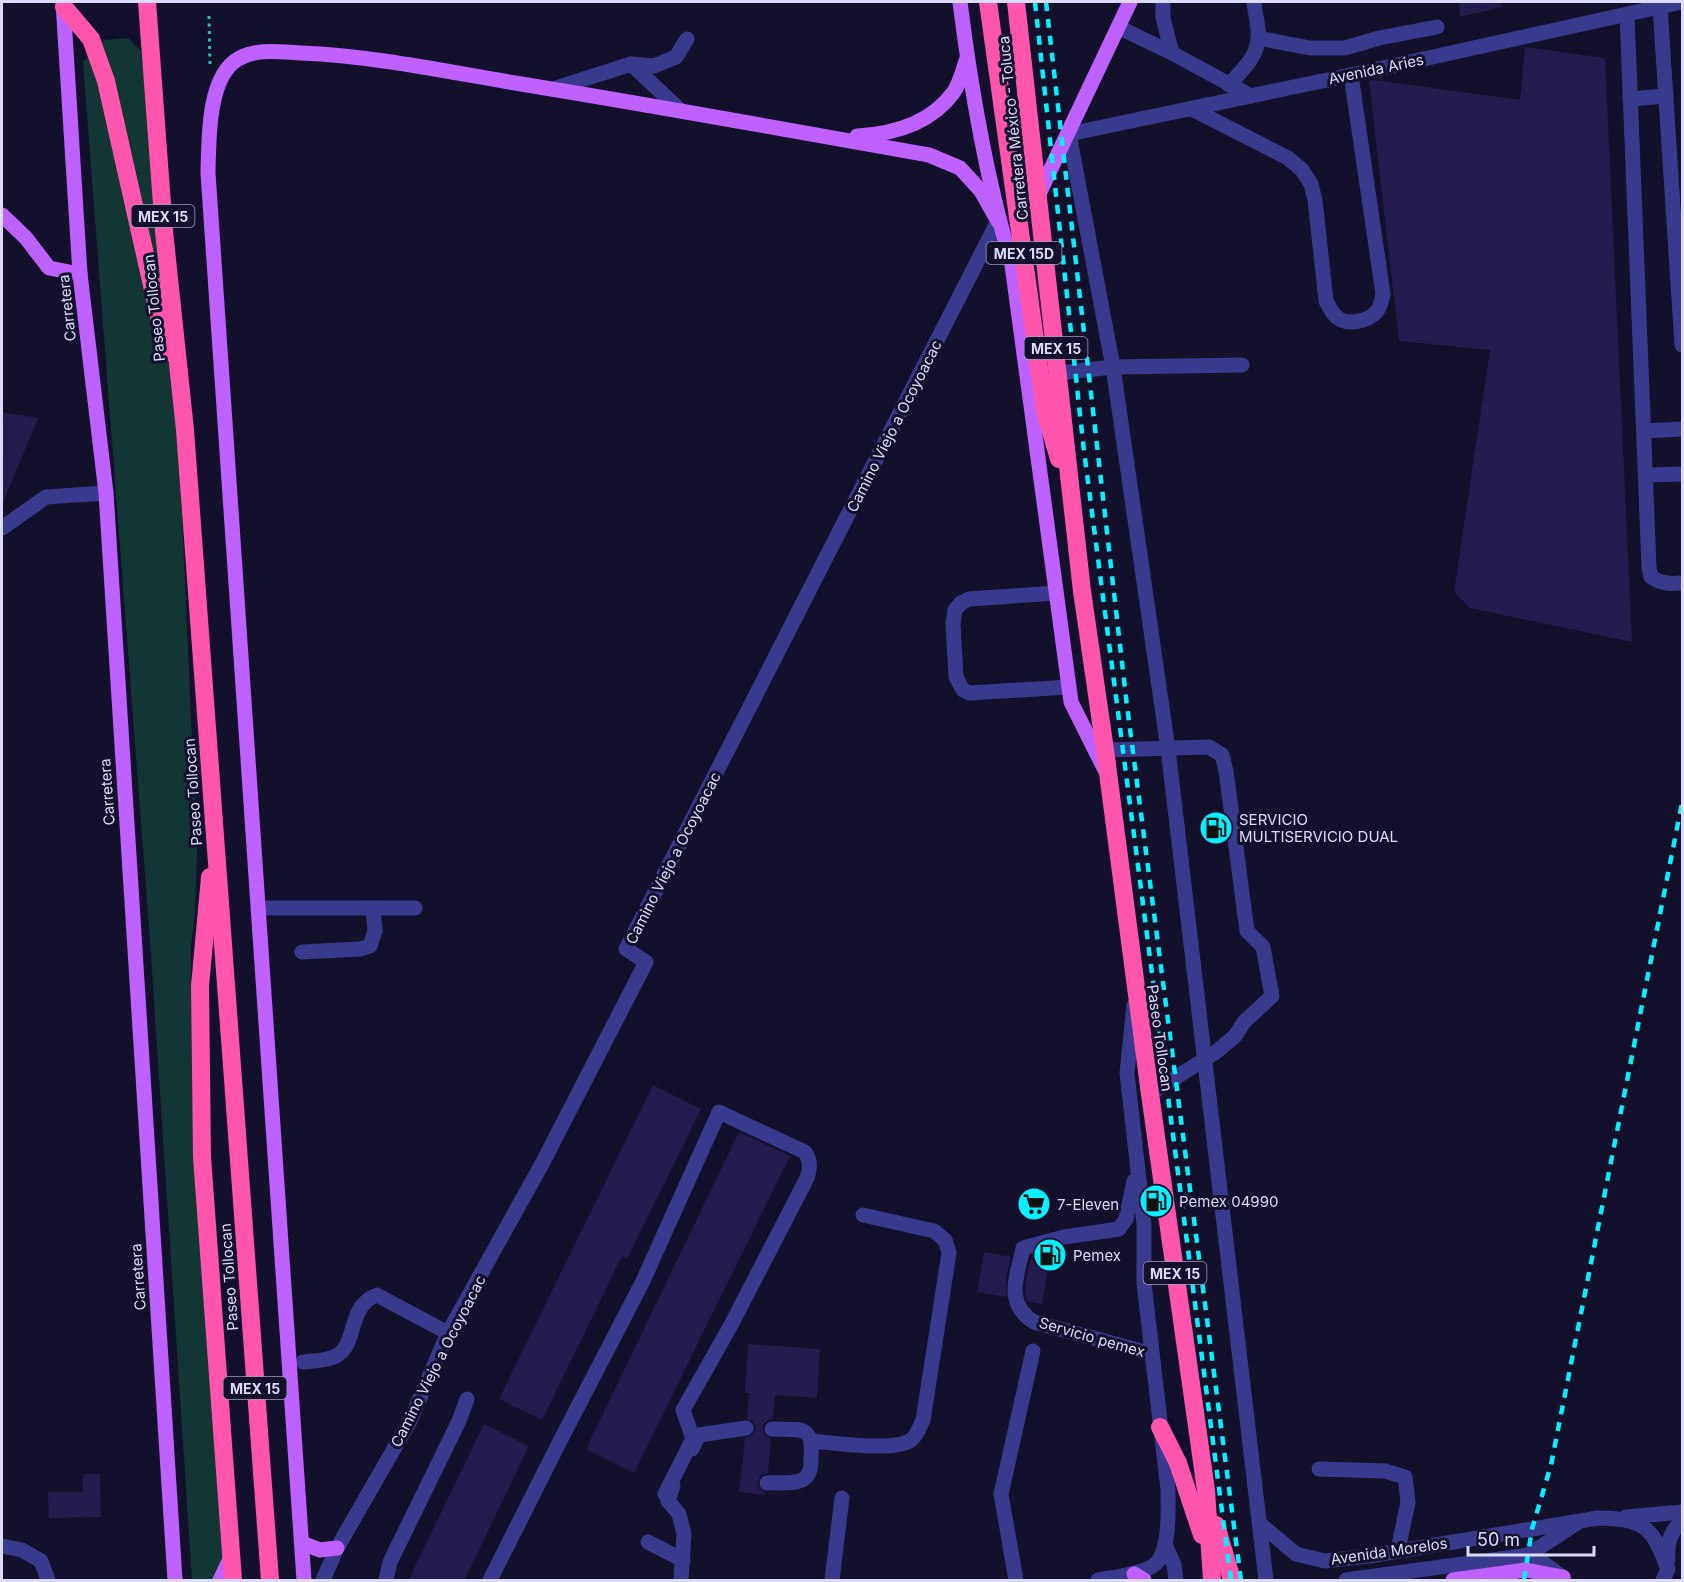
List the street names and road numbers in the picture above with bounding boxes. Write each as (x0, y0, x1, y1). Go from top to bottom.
street label: Carretera México - Toluca (994, 35, 1032, 221)
street label: Avenida Aries (1327, 50, 1426, 88)
road number: MEX 15 (132, 205, 195, 227)
road number: MEX 15D (986, 242, 1062, 264)
street label: Paseo Tollocan (139, 253, 169, 363)
street label: Carretera (54, 274, 80, 342)
street label: Camino Viejo a Ocoyoacac (842, 337, 946, 515)
road number: MEX 15 (1024, 337, 1088, 359)
street label: Paseo Tollocan (180, 738, 206, 846)
street label: Carretera (95, 758, 119, 826)
street label: Camino Viejo a Ocoyoacac (621, 769, 725, 947)
street label: Paseo Tollocan (1143, 983, 1177, 1093)
street label: Paseo Tollocan (216, 1223, 242, 1331)
street label: Carretera (126, 1243, 150, 1311)
road number: MEX 15 (1144, 1262, 1206, 1284)
street label: Camino Viejo a Ocoyoacac (386, 1272, 490, 1450)
street label: Servicio pemex (1037, 1313, 1147, 1361)
road number: MEX 15 (224, 1377, 286, 1399)
street label: Avenida Morelos (1329, 1533, 1449, 1569)

